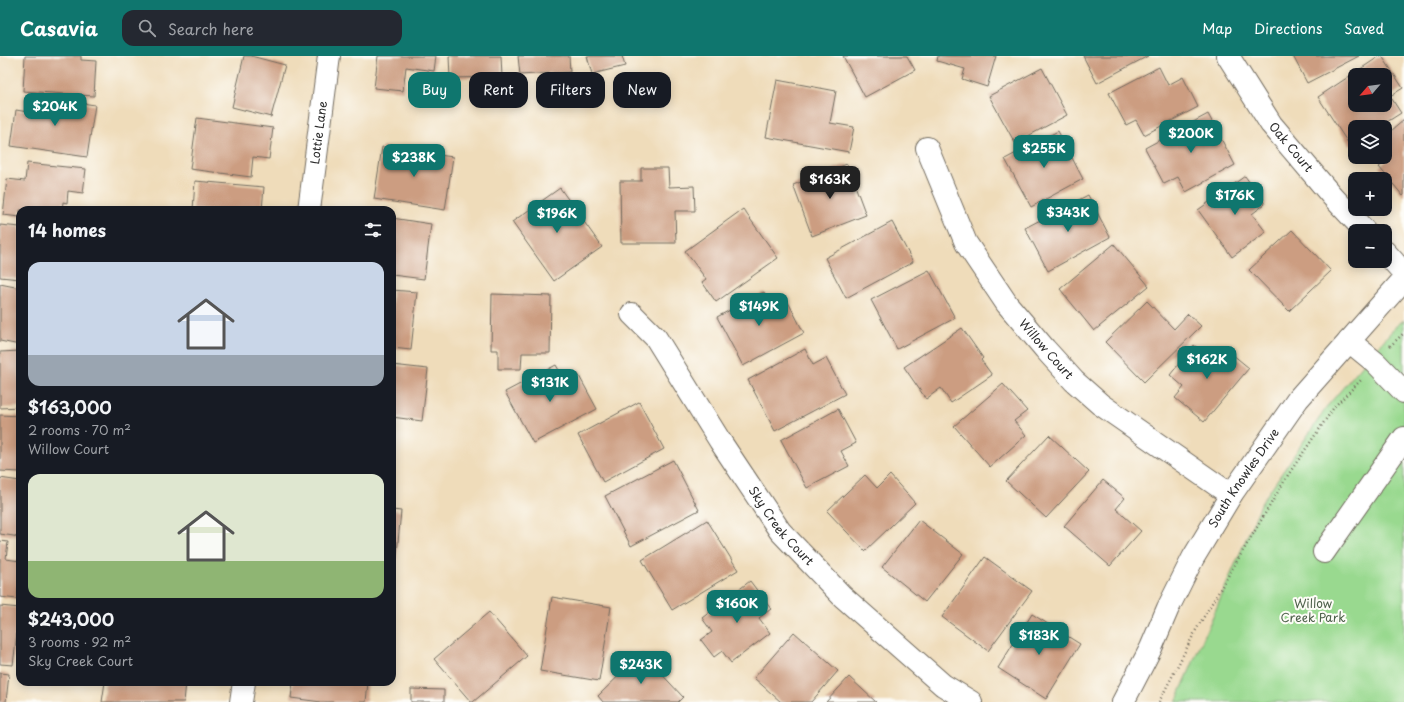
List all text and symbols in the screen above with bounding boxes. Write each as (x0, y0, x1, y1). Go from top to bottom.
search box (122, 10, 402, 46)
text: Casavia (20, 14, 98, 42)
icon: search (136, 17, 158, 39)
text: Search here (168, 17, 254, 40)
text: Map (1202, 18, 1232, 39)
text: Directions (1254, 18, 1322, 39)
text: Saved (1344, 18, 1384, 39)
north arrow (1348, 68, 1392, 112)
map controls (1348, 68, 1392, 268)
chip: Buy (408, 72, 461, 108)
chip: Rent (469, 72, 528, 108)
chip: Filters (536, 72, 605, 108)
chip: New (613, 72, 671, 108)
pin: $204K (27, 93, 83, 127)
text: $204K (33, 96, 77, 115)
street label: Lottie Lane (305, 99, 331, 165)
street label: Oak Court (1265, 118, 1318, 176)
pin: $200K (1163, 120, 1219, 154)
button: layers (1348, 120, 1392, 164)
text: $200K (1168, 123, 1214, 142)
pin: $255K (1016, 135, 1072, 169)
text: $255K (1022, 138, 1066, 157)
pin: $238K (386, 144, 442, 178)
text: $238K (392, 147, 436, 166)
pin: $163K (802, 166, 858, 200)
text: $163K (809, 169, 851, 188)
button: + (1348, 172, 1392, 216)
pin: $176K (1207, 182, 1263, 216)
text: $176K (1215, 185, 1255, 204)
pin: $343K (1040, 199, 1096, 233)
pin: $196K (529, 200, 585, 234)
text: $343K (1046, 202, 1090, 221)
text: $196K (537, 203, 577, 222)
text: 14 homes (28, 217, 106, 243)
icon: filters (362, 219, 384, 241)
button: − (1348, 224, 1392, 268)
icon: home (170, 288, 242, 360)
pin: $149K (731, 293, 787, 327)
text: $149K (739, 296, 779, 315)
street label: Willow Court (1015, 315, 1078, 383)
pin: $162K (1179, 346, 1235, 380)
text: $162K (1186, 349, 1228, 368)
pin: $131K (522, 369, 578, 403)
text: $131K (531, 372, 569, 391)
text: $163,000 (28, 394, 112, 420)
text: 2 rooms · 70 m² (28, 420, 131, 439)
street label: South Knowles Drive (1203, 424, 1283, 531)
text: Willow Court (28, 439, 109, 458)
street label: Sky Creek Court (745, 482, 818, 569)
icon: home (170, 500, 242, 572)
pin: $160K (709, 590, 765, 624)
text: $160K (716, 593, 758, 612)
park label: Willow Creek Park (1281, 594, 1345, 626)
text: $243,000 (28, 606, 114, 632)
pin: $183K (1011, 622, 1067, 656)
text: $183K (1019, 625, 1059, 644)
text: 3 rooms · 92 m² (28, 632, 131, 651)
text: Sky Creek Court (28, 651, 133, 670)
pin: $243K (613, 651, 669, 685)
text: $243K (619, 654, 663, 673)

